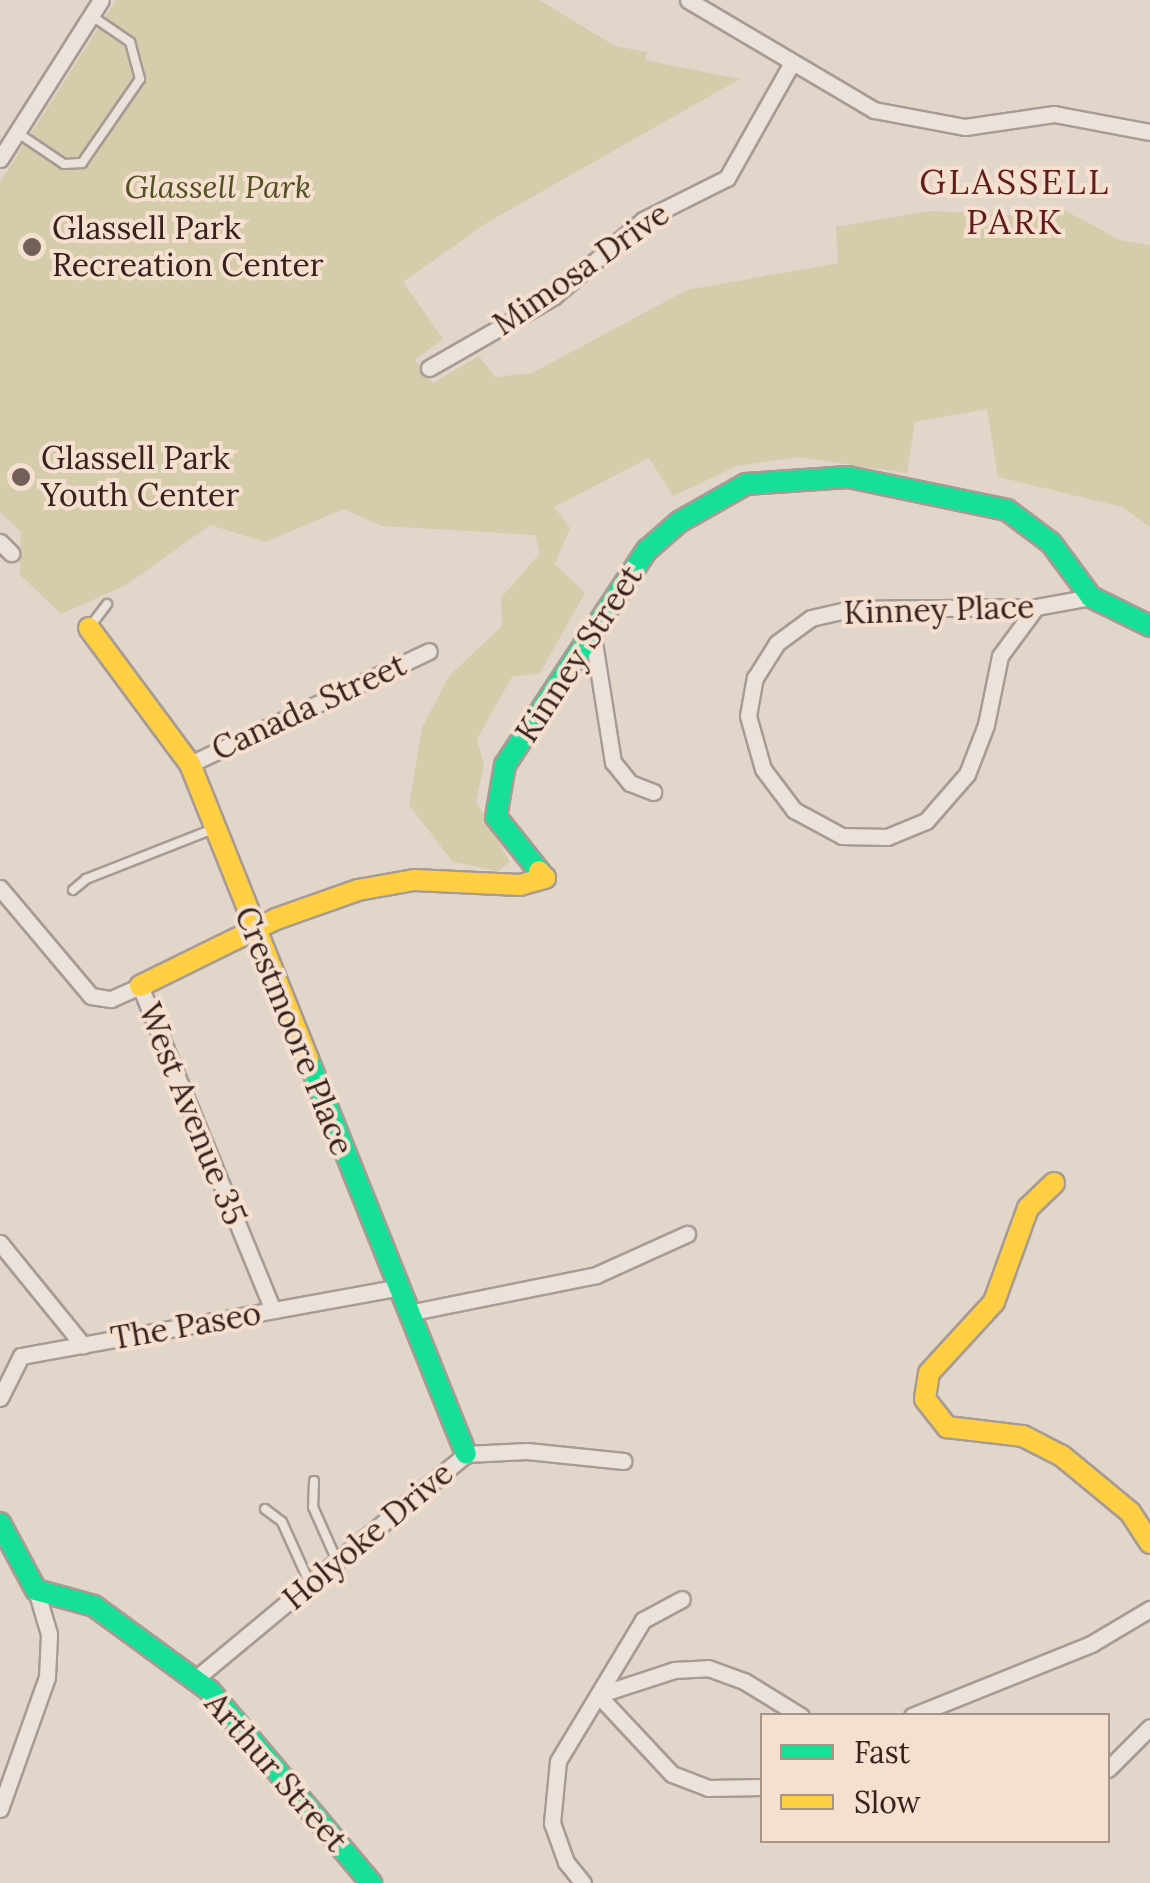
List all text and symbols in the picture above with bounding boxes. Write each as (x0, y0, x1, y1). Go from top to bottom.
district label: GLASSELL PARK (919, 161, 1111, 243)
park label: Glassell Park (125, 168, 311, 206)
street label: Mimosa Drive (486, 194, 676, 344)
place label: Glassell Park Recreation Center (52, 210, 324, 285)
marker: Glassell Park Recreation Center (21, 236, 43, 258)
place label: Glassell Park Youth Center (41, 440, 239, 515)
marker: Glassell Park Youth Center (10, 466, 32, 488)
street label: Kinney Street (508, 558, 650, 750)
street label: Kinney Place (843, 587, 1035, 633)
street label: Canada Street (206, 645, 412, 769)
street label: Crestmoore Place (227, 901, 361, 1161)
street label: West Avenue 35 (130, 997, 254, 1231)
street label: The Paseo (108, 1294, 264, 1358)
street label: Holyoke Drive (275, 1454, 461, 1618)
street label: Arthur Street (197, 1685, 355, 1859)
legend (760, 1713, 1110, 1843)
text: Fast (854, 1733, 910, 1771)
text: Slow (854, 1783, 920, 1821)

